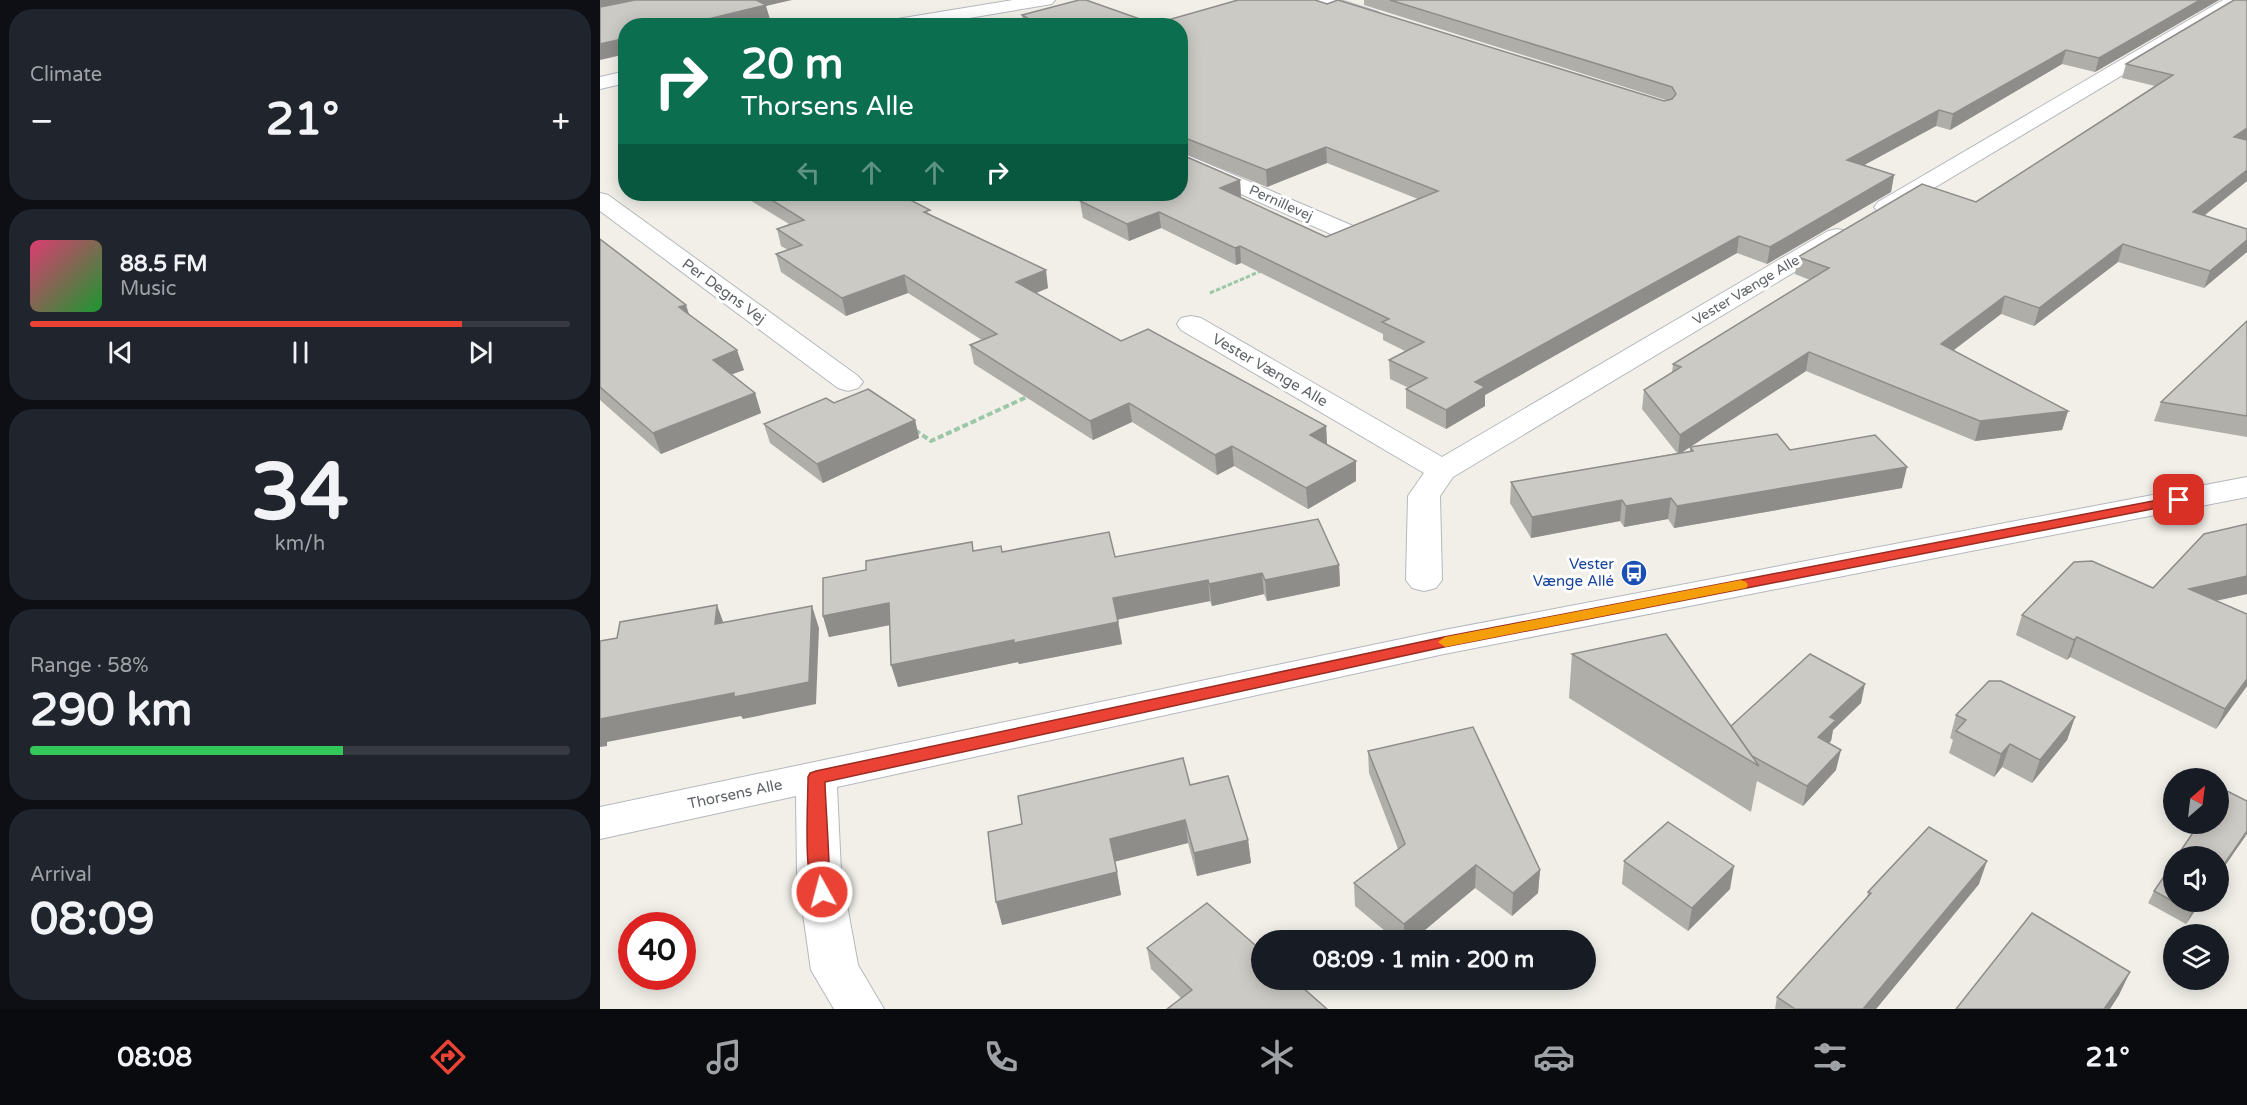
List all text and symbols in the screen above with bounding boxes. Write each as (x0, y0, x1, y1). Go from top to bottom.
text: 20 m (741, 39, 843, 90)
icon: right (642, 42, 720, 120)
text: Climate (30, 63, 102, 87)
text: Thorsens Alle (741, 90, 914, 123)
text: 21° (266, 93, 339, 147)
text: − (30, 102, 54, 141)
text: + (551, 102, 570, 141)
icon: left (792, 156, 825, 189)
icon: ahead (855, 156, 888, 189)
icon: ahead (918, 156, 951, 189)
icon: right (981, 156, 1014, 189)
street label: Pernillevej (1246, 181, 1316, 225)
text: 88.5 FM (120, 251, 208, 277)
street label: Vester Vænge Alle (1690, 251, 1803, 329)
street label: Per Degns Vej (679, 255, 769, 327)
text: Music (120, 277, 176, 301)
street label: Vester Vænge Alle (1209, 330, 1331, 410)
icon: previous (104, 336, 137, 369)
icon: pause (284, 336, 317, 369)
icon: next (464, 336, 497, 369)
text: 34 (251, 446, 349, 540)
pin (2153, 474, 2204, 525)
icon: arrive (2162, 483, 2195, 516)
text: km/h (275, 532, 325, 556)
place label: Vester Vænge Allé (1533, 555, 1614, 590)
bus stop icon: Vester Vænge Allé (1619, 558, 1649, 588)
text: Range · 58% (30, 654, 149, 678)
text: 290 km (30, 684, 192, 738)
north arrow (2163, 768, 2229, 834)
map controls (2163, 768, 2229, 990)
street label: Thorsens Alle (686, 775, 784, 813)
button: sound (2163, 846, 2229, 912)
position arrow (790, 860, 854, 924)
text: Arrival (30, 863, 92, 887)
text: 08:09 (30, 893, 155, 947)
speed limit sign: 40 (618, 912, 696, 990)
button: layers (2163, 924, 2229, 990)
text: 08:09 · 1 min · 200 m (1313, 947, 1534, 973)
icon: directions (427, 1036, 469, 1078)
icon: music (703, 1036, 745, 1078)
icon: phone (980, 1036, 1022, 1078)
icon: climate (1256, 1036, 1298, 1078)
icon: car (1533, 1036, 1575, 1078)
icon: filters (1809, 1036, 1851, 1078)
text: 08:08 (117, 1041, 192, 1074)
text: 21° (2086, 1041, 2130, 1074)

